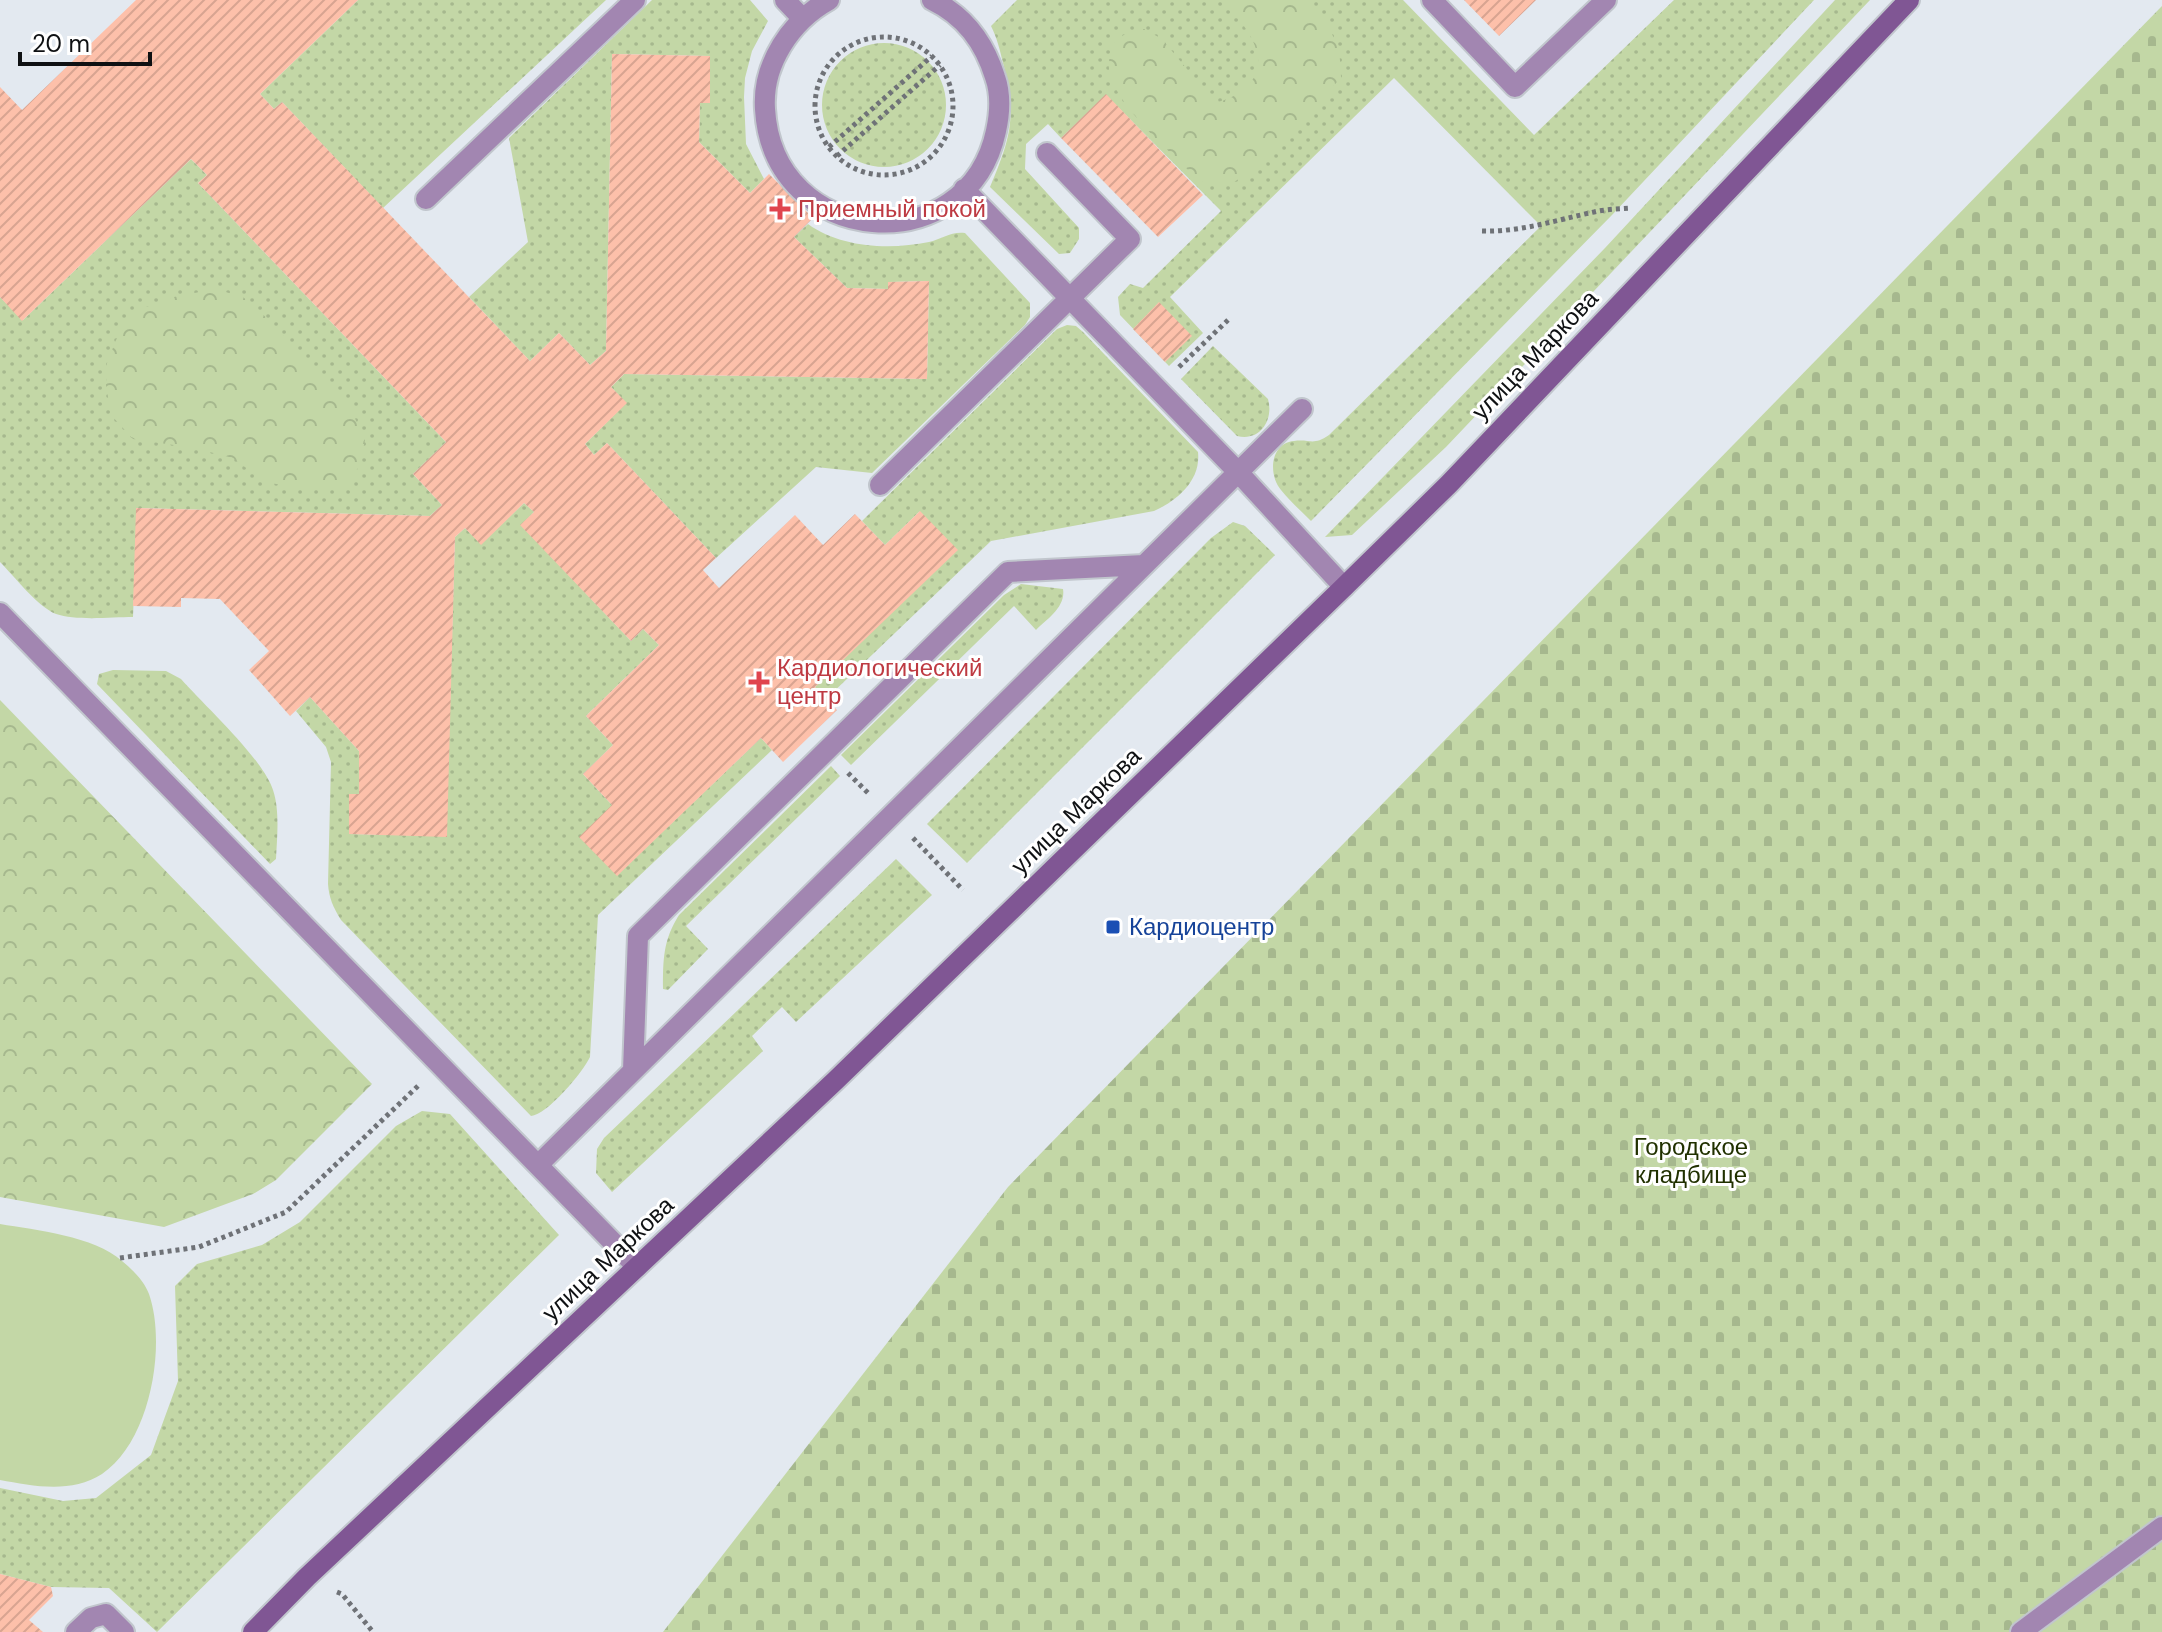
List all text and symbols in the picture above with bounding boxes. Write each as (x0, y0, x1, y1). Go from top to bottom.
scale bar (20, 16, 150, 66)
text: 20 m (32, 28, 90, 59)
place label: Приемный покой (798, 193, 986, 224)
marker: Приемный покой (769, 198, 791, 220)
street label: улица Маркова (1465, 283, 1605, 426)
place label: Кардиологический центр (777, 652, 982, 711)
marker: Кардиологический центр (748, 671, 770, 693)
street label: улица Маркова (1004, 740, 1148, 881)
place label: Кардиоцентр (1129, 911, 1274, 942)
marker: Кардиоцентр (1104, 918, 1122, 936)
park label: Городское кладбище (1634, 1131, 1748, 1190)
street label: улица Маркова (535, 1189, 681, 1328)

